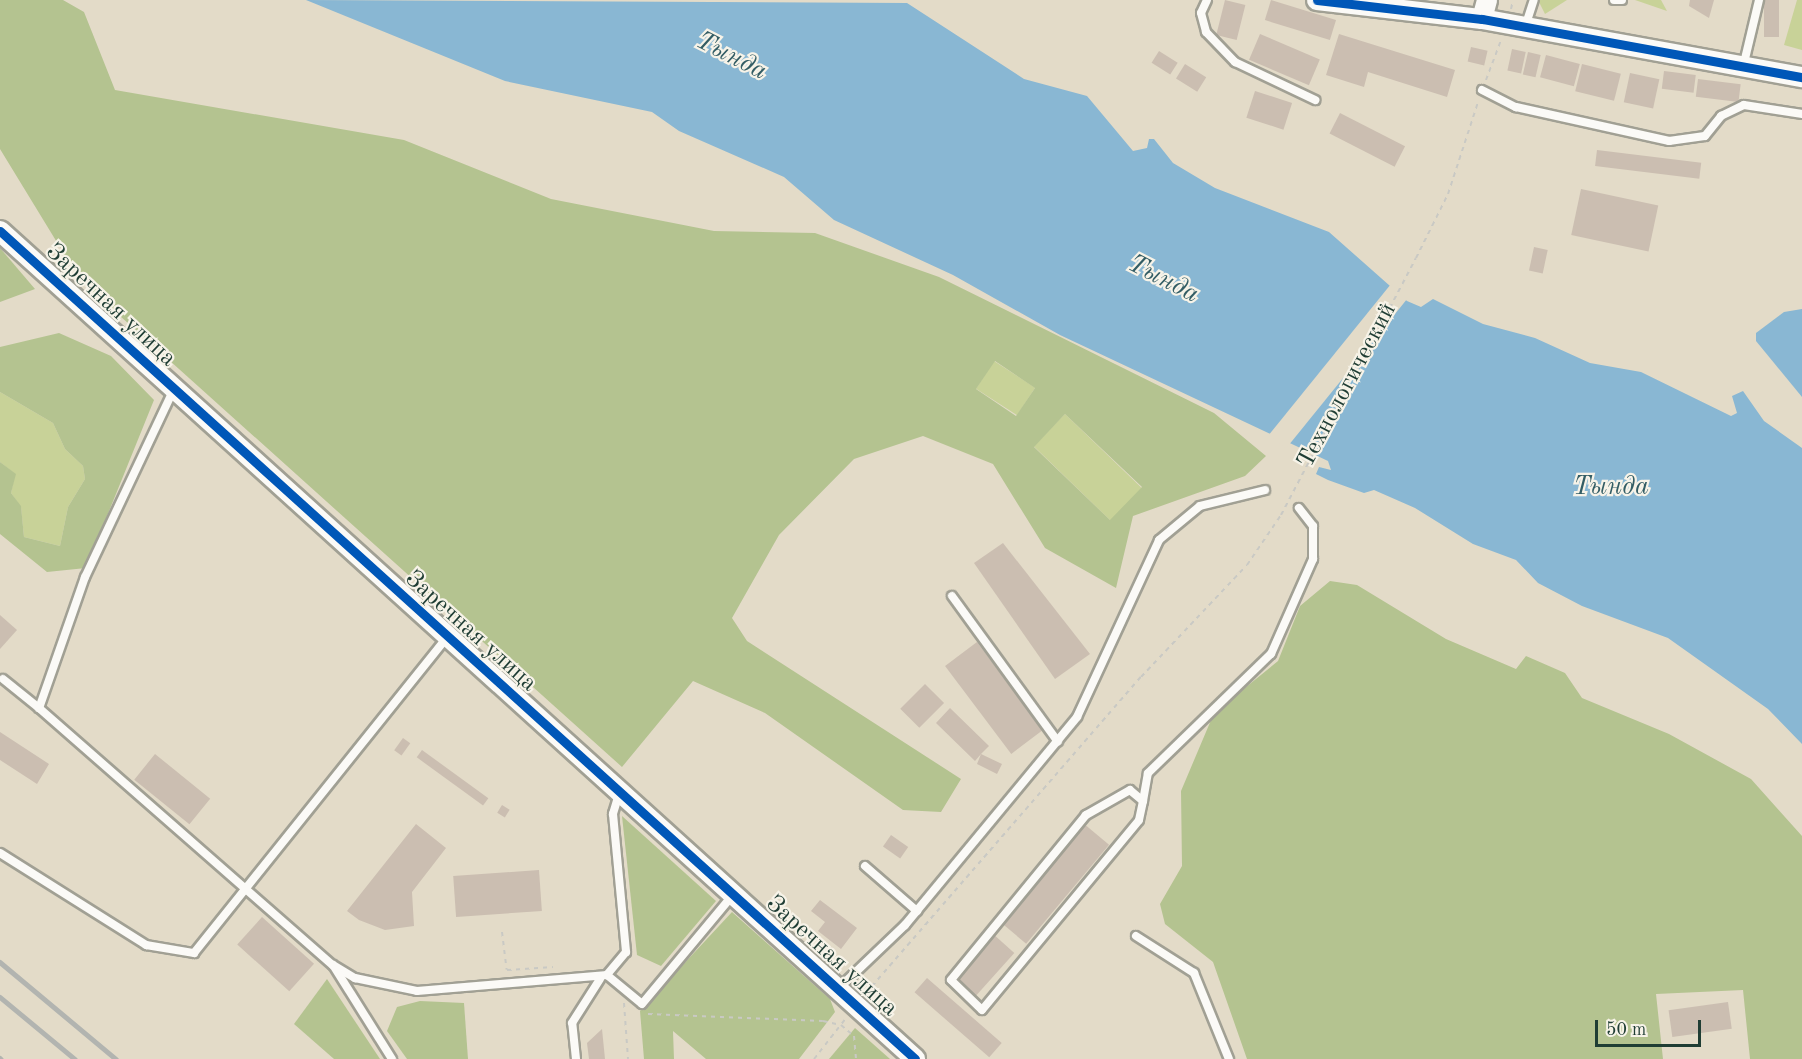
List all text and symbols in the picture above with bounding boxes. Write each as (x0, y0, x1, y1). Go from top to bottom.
water label: Тында (690, 26, 772, 88)
street label: Заречная улица (39, 238, 181, 374)
water label: Тында (1122, 249, 1204, 311)
street label: Технологический (1292, 299, 1404, 473)
water label: Тында (1573, 472, 1649, 504)
street label: Заречная улица (398, 565, 542, 699)
street label: Заречная улица (759, 890, 903, 1024)
scale bar (1598, 1008, 1704, 1046)
text: 50 m (1606, 1021, 1646, 1039)

